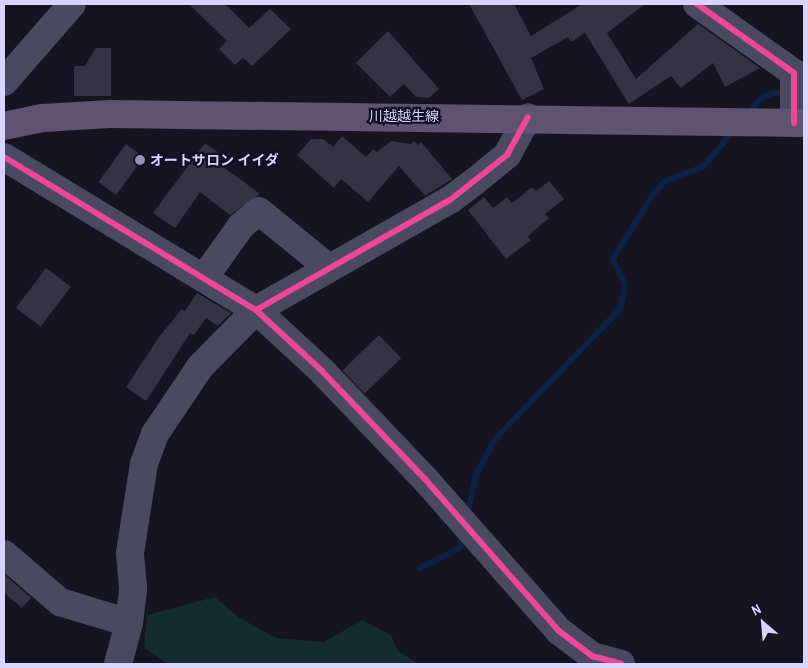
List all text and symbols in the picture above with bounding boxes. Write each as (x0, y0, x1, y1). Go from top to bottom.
street label: 川越越生線 (369, 108, 439, 124)
place label: オートサロン イイダ (150, 152, 279, 168)
marker: オートサロン イイダ (134, 154, 146, 166)
north arrow (738, 598, 788, 648)
text: N (748, 600, 764, 620)

